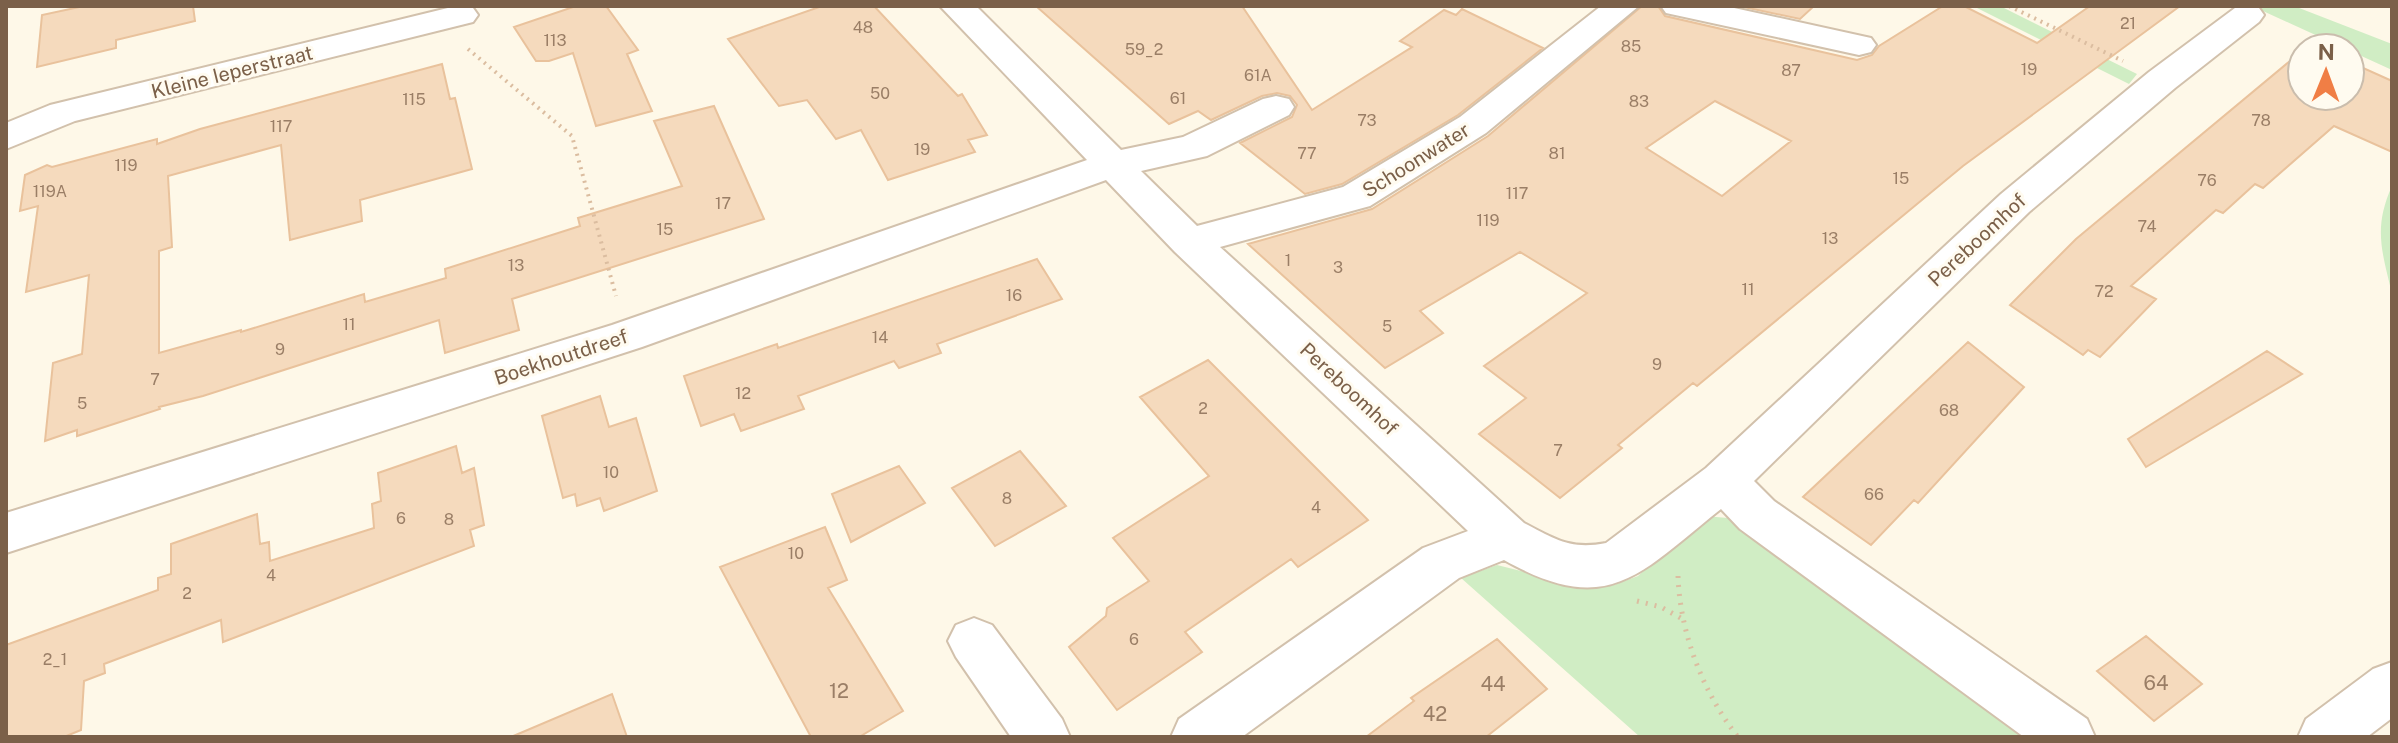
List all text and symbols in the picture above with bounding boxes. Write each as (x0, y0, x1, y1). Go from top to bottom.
house number: 21 (2120, 14, 2136, 33)
house number: 48 (853, 18, 873, 37)
house number: 113 (543, 31, 567, 50)
north arrow (2286, 32, 2366, 112)
house number: 85 (1621, 37, 1641, 56)
text: N (2318, 39, 2335, 65)
street label: Kleine Ieperstraat (149, 40, 315, 104)
house number: 59_2 (1125, 40, 1163, 59)
house number: 19 (2021, 60, 2037, 79)
house number: 87 (1781, 61, 1801, 80)
house number: 61A (1244, 66, 1272, 85)
house number: 50 (870, 84, 890, 103)
house number: 61 (1170, 89, 1186, 108)
house number: 115 (402, 90, 426, 109)
house number: 83 (1629, 92, 1649, 111)
house number: 73 (1357, 111, 1377, 130)
house number: 78 (2251, 111, 2271, 130)
house number: 117 (270, 117, 292, 136)
street label: Schoonwater (1358, 117, 1474, 203)
house number: 19 (914, 140, 930, 159)
house number: 77 (1297, 144, 1317, 163)
house number: 81 (1549, 144, 1565, 163)
house number: 119 (114, 156, 138, 175)
house number: 15 (1893, 169, 1909, 188)
house number: 76 (2197, 171, 2217, 190)
house number: 119A (33, 182, 67, 201)
house number: 117 (1506, 184, 1528, 203)
street label: Pereboomhof (1923, 189, 2031, 291)
house number: 17 (715, 194, 731, 213)
house number: 119 (1476, 211, 1500, 230)
house number: 74 (2137, 217, 2157, 236)
house number: 15 (657, 220, 673, 239)
house number: 13 (1822, 229, 1838, 248)
house number: 1 (1285, 251, 1291, 270)
house number: 13 (508, 256, 524, 275)
house number: 3 (1333, 258, 1343, 277)
house number: 11 (1741, 280, 1755, 299)
house number: 72 (2094, 282, 2114, 301)
house number: 16 (1006, 286, 1022, 305)
house number: 11 (342, 315, 356, 334)
house number: 5 (1382, 317, 1392, 336)
street label: Boekhoutdreef (491, 324, 631, 390)
house number: 14 (872, 328, 888, 347)
street label: Pereboomhof (1295, 338, 1403, 440)
house number: 9 (275, 340, 285, 359)
house number: 9 (1652, 355, 1662, 374)
house number: 7 (150, 370, 160, 389)
house number: 12 (735, 384, 751, 403)
house number: 5 (77, 394, 87, 413)
house number: 2 (1198, 399, 1208, 418)
house number: 68 (1939, 401, 1959, 420)
house number: 7 (1553, 441, 1563, 460)
house number: 10 (603, 463, 619, 482)
house number: 66 (1864, 485, 1884, 504)
house number: 8 (1002, 489, 1012, 508)
house number: 4 (1311, 498, 1321, 517)
house number: 6 (396, 509, 406, 528)
house number: 8 (444, 510, 454, 529)
house number: 10 (788, 544, 804, 563)
house number: 4 (266, 566, 276, 585)
house number: 2 (182, 584, 192, 603)
house number: 6 (1129, 630, 1139, 649)
house number: 2_1 (43, 650, 67, 669)
house number: 64 (2144, 671, 2169, 695)
house number: 44 (1480, 672, 1506, 696)
house number: 12 (829, 679, 849, 703)
house number: 42 (1423, 702, 1447, 726)

